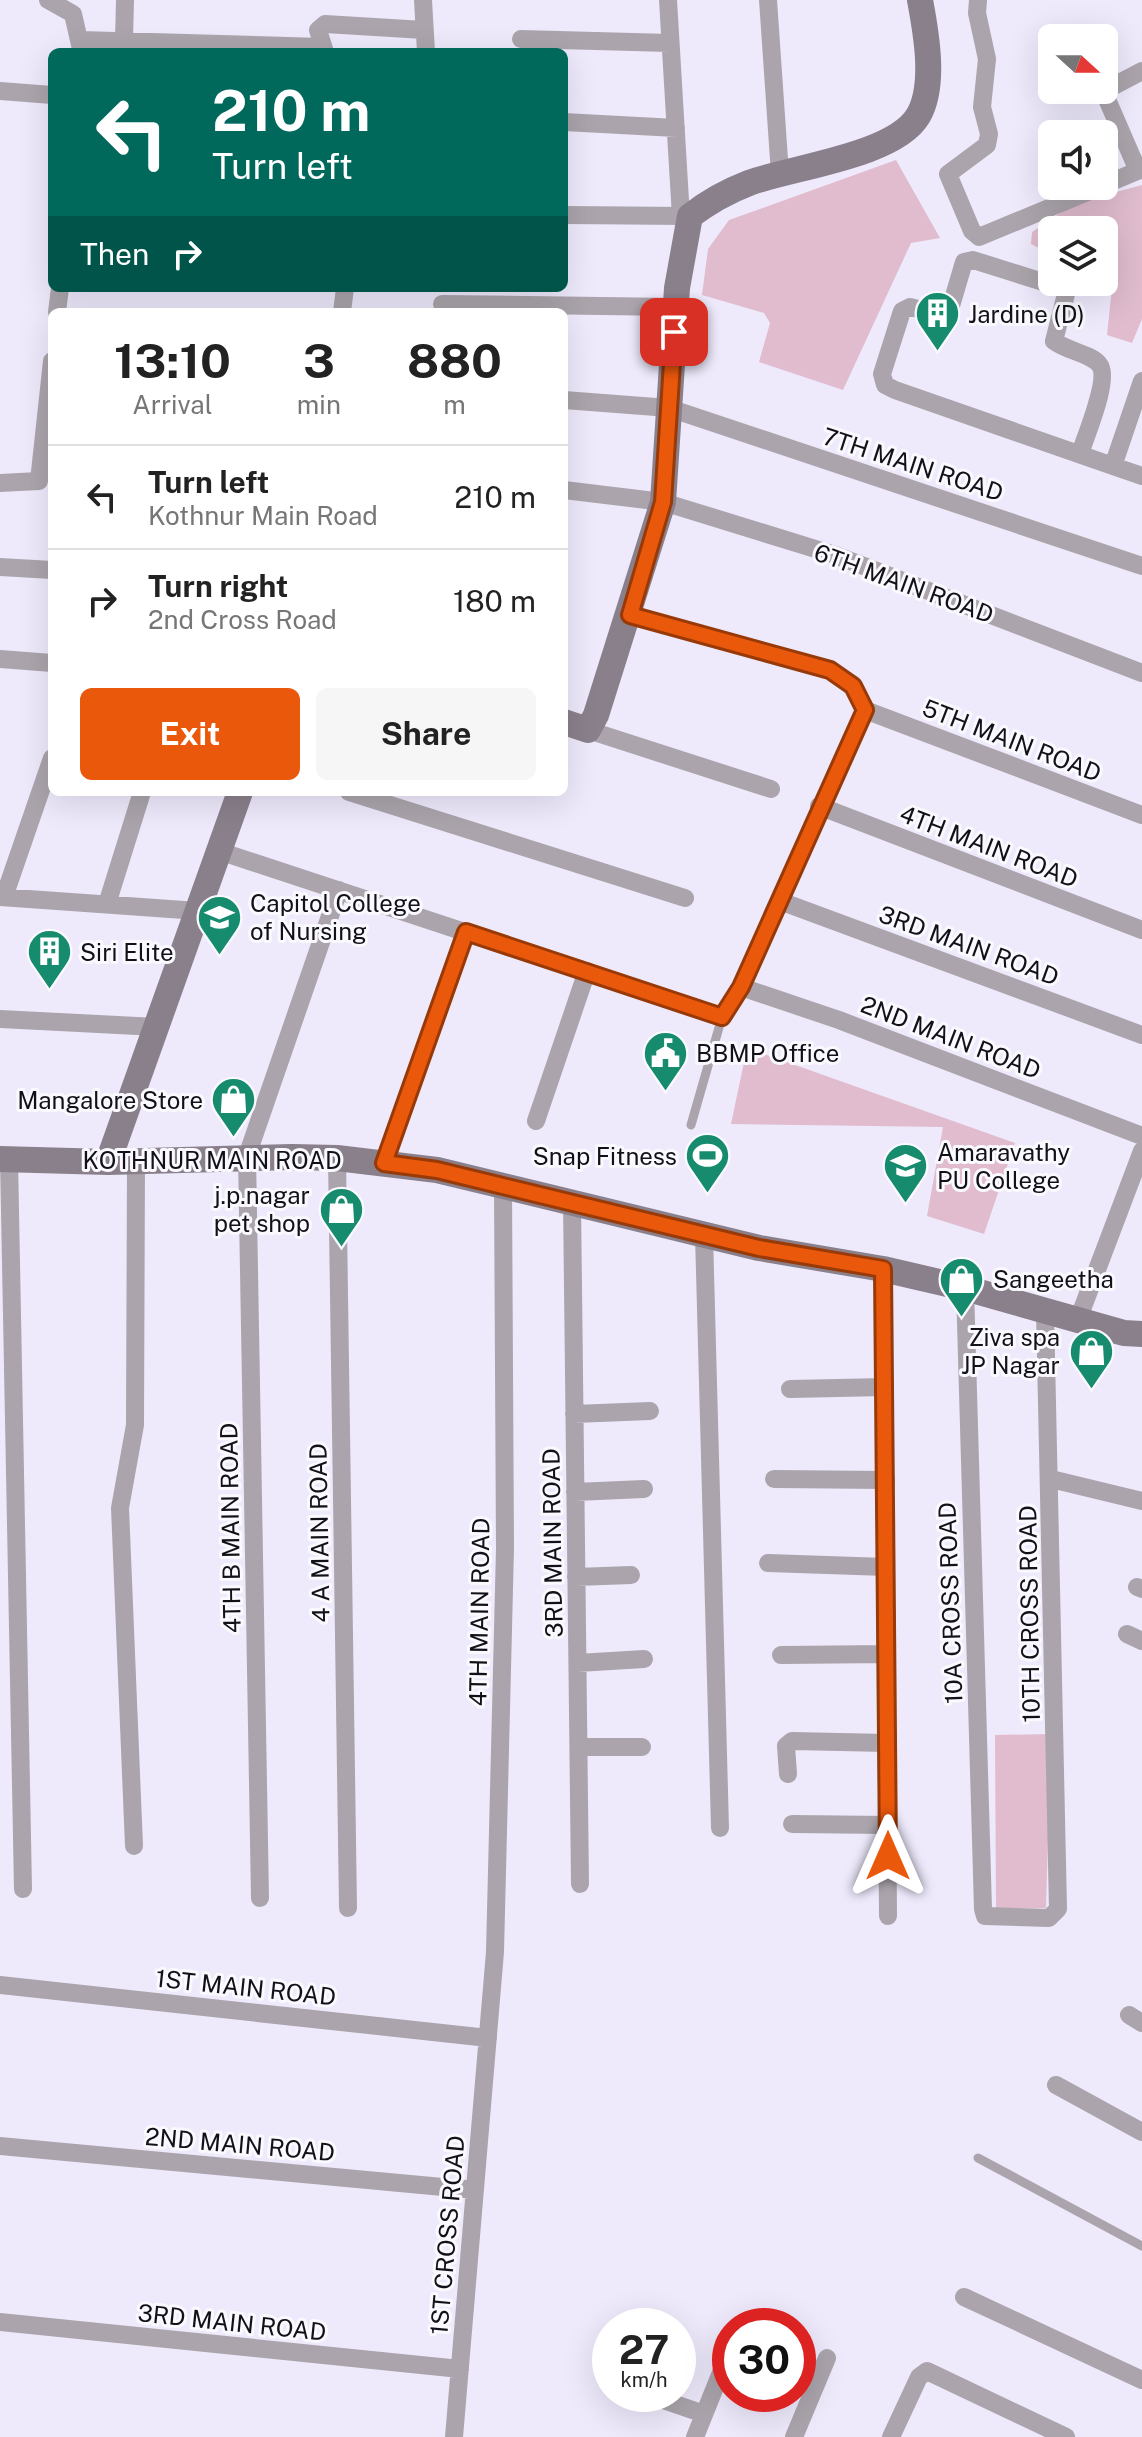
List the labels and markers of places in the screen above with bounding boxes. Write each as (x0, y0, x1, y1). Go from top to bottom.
building icon: Jardine (D) (913, 290, 961, 353)
pin (640, 298, 708, 366)
place label: Jardine (D) (968, 300, 1085, 328)
place label: Capitol College of Nursing (250, 889, 421, 945)
school or university icon: Capitol College of Nursing (195, 893, 243, 956)
building icon: Siri Elite (25, 928, 73, 991)
place label: Siri Elite (80, 938, 174, 966)
public building icon: BBMP Office (641, 1029, 689, 1092)
place label: BBMP Office (696, 1039, 839, 1067)
shop icon: Mangalore Store (210, 1076, 258, 1139)
place label: Mangalore Store (17, 1086, 203, 1114)
sports icon: Snap Fitness (684, 1132, 732, 1195)
place label: Amaravathy PU College (937, 1138, 1070, 1194)
place label: Snap Fitness (533, 1142, 677, 1170)
school or university icon: Amaravathy PU College (882, 1142, 930, 1205)
place label: j.p.nagar pet shop (213, 1181, 310, 1237)
shop icon: j.p.nagar pet shop (317, 1185, 365, 1248)
shop icon: Sangeetha (938, 1255, 986, 1318)
place label: Sangeetha (993, 1265, 1114, 1293)
place label: Ziva spa JP Nagar (961, 1323, 1060, 1379)
shop icon: Ziva spa JP Nagar (1067, 1327, 1115, 1390)

